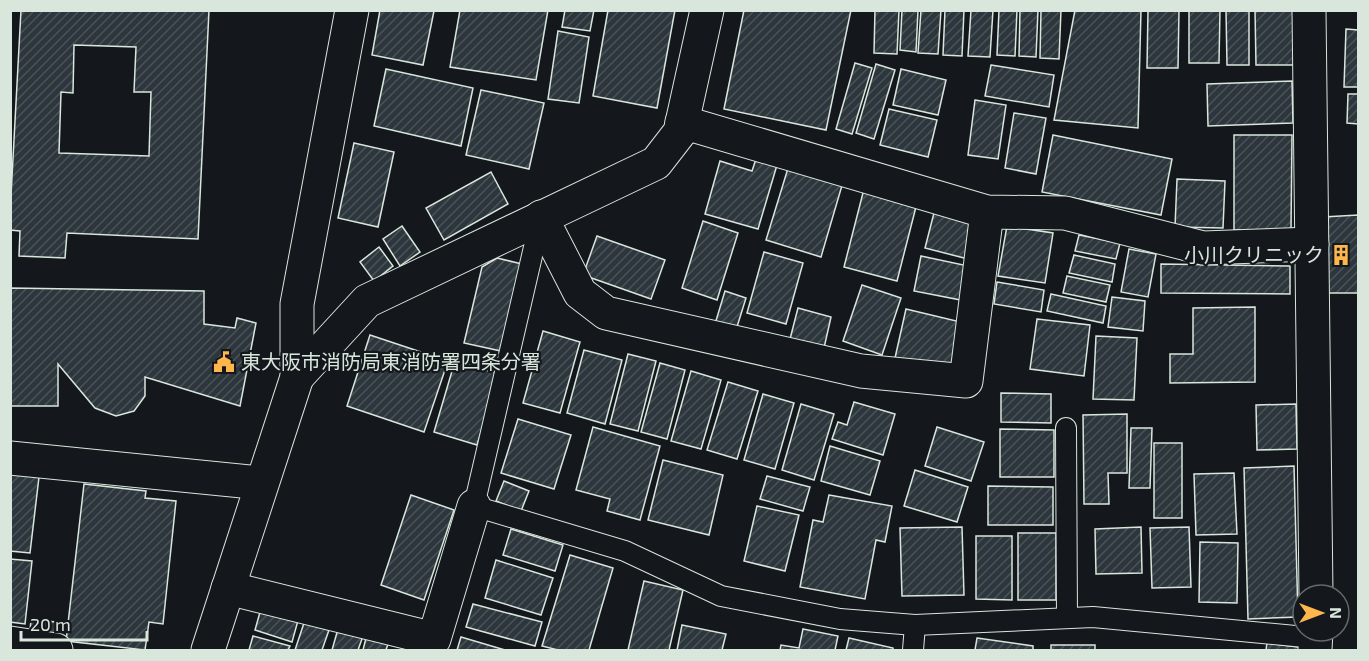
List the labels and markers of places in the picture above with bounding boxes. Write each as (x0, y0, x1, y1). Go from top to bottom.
place label: 小川クリニック (1184, 242, 1324, 266)
building icon: 小川クリニック (1329, 243, 1353, 267)
place label: 東大阪市消防局東消防署四条分署 (241, 349, 541, 373)
public building icon: 東大阪市消防局東消防署四条分署 (212, 350, 236, 374)

